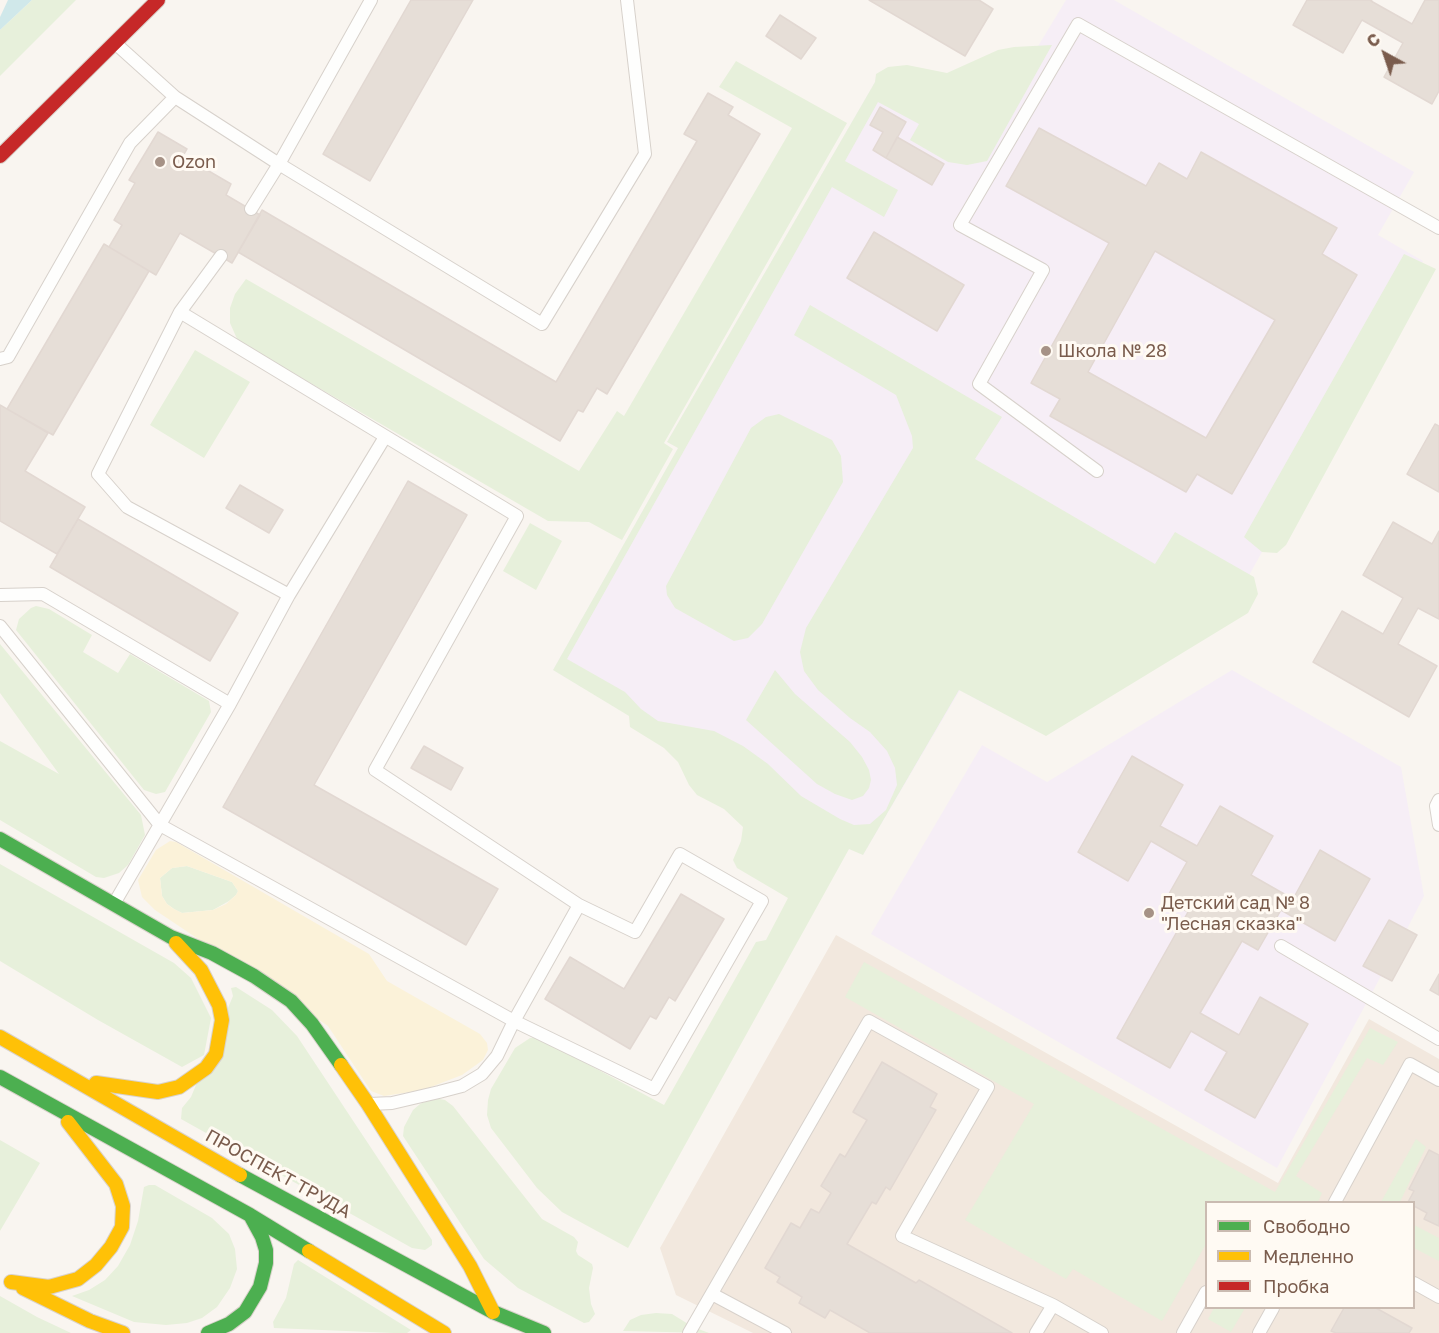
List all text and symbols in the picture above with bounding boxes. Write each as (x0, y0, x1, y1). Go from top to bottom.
north arrow (1355, 24, 1415, 84)
text: С (1363, 29, 1384, 52)
place label: Ozon (172, 151, 216, 173)
marker: Ozon (153, 155, 167, 169)
place label: Школа № 28 (1058, 340, 1167, 362)
marker: Школа № 28 (1039, 344, 1053, 358)
place label: Детский сад № 8 "Лесная сказка" (1161, 892, 1310, 934)
marker: Детский сад № 8 "Лесная сказка" (1142, 906, 1156, 920)
street label: ПРОСПЕКТ ТРУДА (201, 1125, 355, 1223)
legend (1205, 1201, 1415, 1309)
text: Свободно (1263, 1215, 1350, 1237)
text: Медленно (1263, 1245, 1354, 1267)
text: Пробка (1263, 1275, 1329, 1297)

